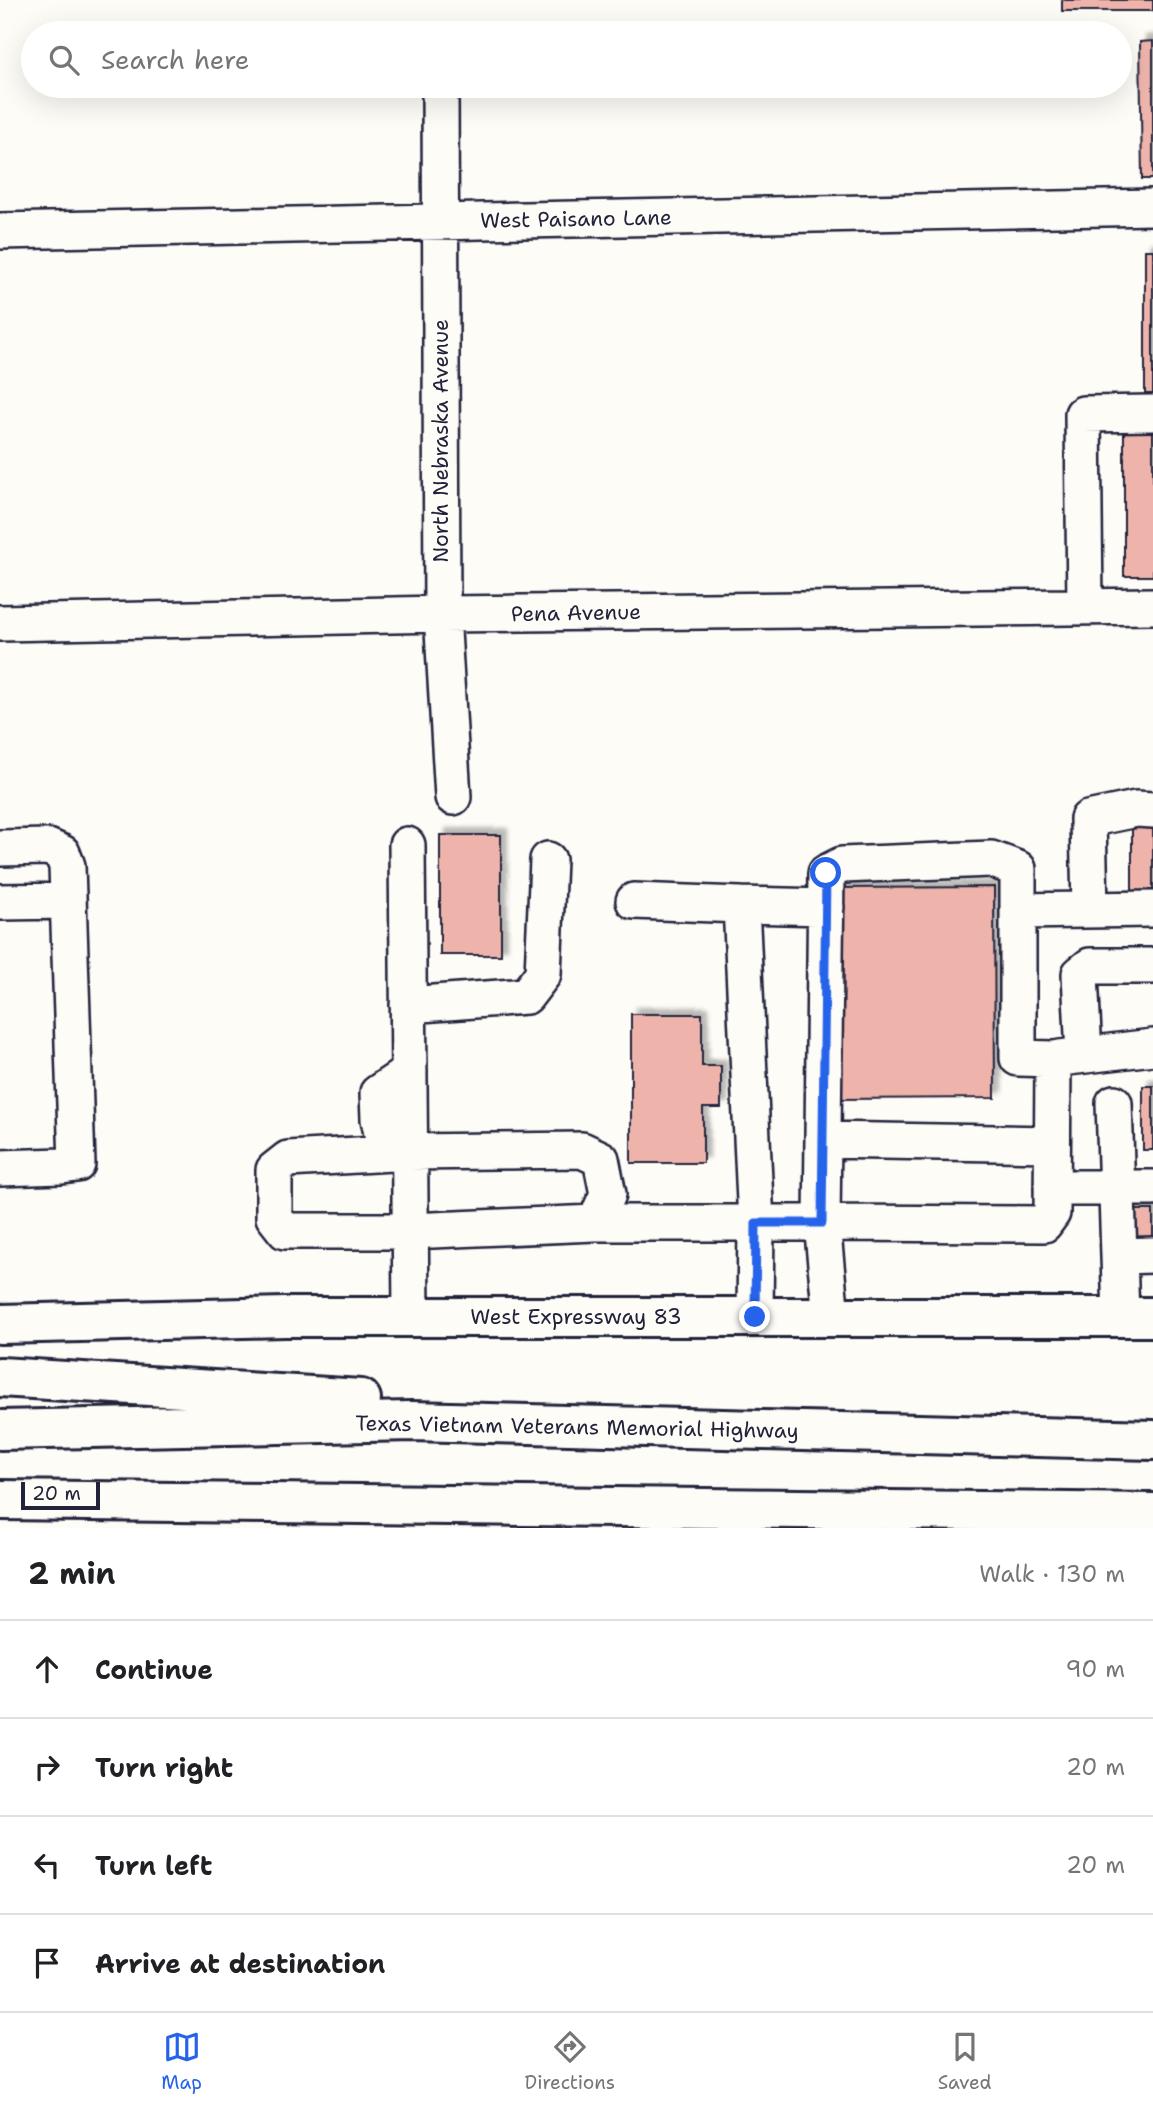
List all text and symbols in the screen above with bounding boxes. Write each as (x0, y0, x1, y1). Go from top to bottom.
search box (21, 21, 1132, 98)
icon: search (45, 41, 83, 79)
text: Search here (101, 42, 250, 77)
street label: West Paisano Lane (480, 203, 672, 235)
street label: North Nebraska Avenue (427, 319, 455, 563)
street label: Pena Avenue (511, 598, 641, 628)
route start (810, 857, 841, 888)
route end (739, 1301, 770, 1332)
street label: West Expressway 83 (470, 1303, 682, 1331)
street label: Texas Vietnam Veterans Memorial Highway (355, 1409, 799, 1445)
scale bar (21, 1479, 100, 1511)
text: 20 m (32, 1481, 81, 1506)
text: 2 min (28, 1553, 115, 1594)
text: Walk · 130 m (979, 1559, 1125, 1589)
icon: ahead (28, 1650, 66, 1688)
text: Continue (95, 1652, 213, 1687)
text: 90 m (1065, 1654, 1125, 1684)
icon: right (28, 1748, 66, 1786)
text: Turn right (95, 1750, 233, 1785)
text: 20 m (1066, 1752, 1125, 1782)
icon: left (28, 1846, 66, 1884)
text: Turn left (95, 1848, 212, 1883)
text: 20 m (1066, 1850, 1125, 1880)
icon: arrive (28, 1944, 66, 1982)
text: Arrive at destination (95, 1946, 385, 1981)
tab: Map (161, 2028, 202, 2095)
tab: Directions (525, 2028, 615, 2095)
tab: Saved (938, 2028, 992, 2095)

